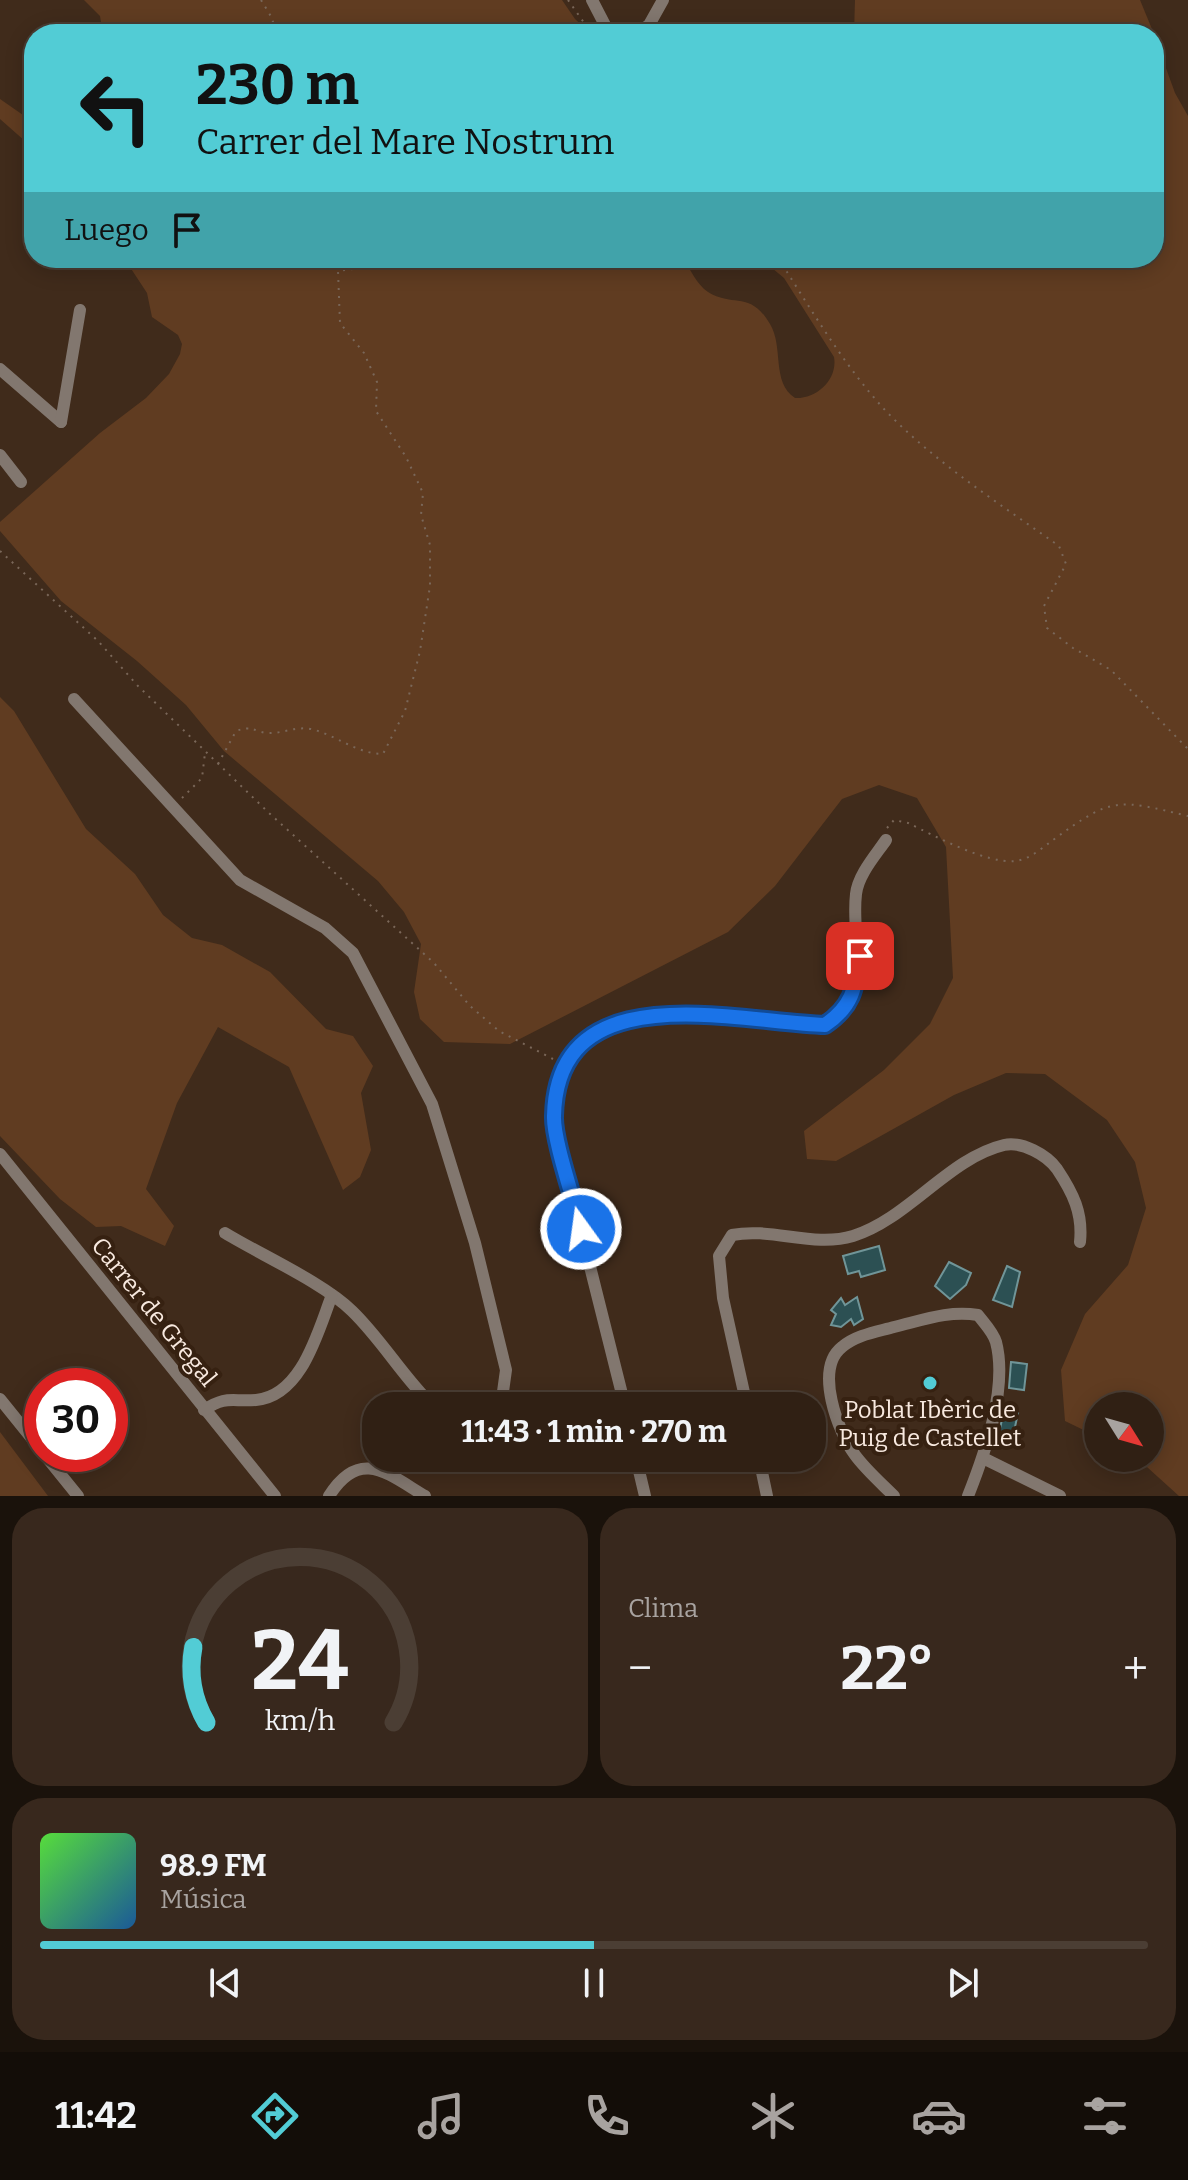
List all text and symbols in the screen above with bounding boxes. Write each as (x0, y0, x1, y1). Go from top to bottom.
text: 230 m (196, 52, 359, 119)
icon: left (64, 56, 168, 160)
text: Carrer del Mare Nostrum (196, 120, 614, 164)
icon: arrive (165, 208, 209, 252)
text: Luego (64, 212, 149, 248)
pin (826, 922, 894, 990)
icon: arrive (838, 934, 882, 978)
position arrow (539, 1187, 623, 1271)
street label: Carrer de Gregal (85, 1232, 223, 1392)
speed limit sign: 30 (24, 1368, 128, 1472)
marker: Poblat Ibèric de Puig de Castellet (921, 1374, 939, 1392)
north arrow (1084, 1392, 1164, 1472)
map controls (1084, 1392, 1164, 1472)
place label: Poblat Ibèric de Puig de Castellet (838, 1396, 1022, 1452)
text: 11:43 · 1 min · 270 m (461, 1414, 727, 1450)
text: Clima (628, 1593, 698, 1624)
text: 24 (251, 1611, 349, 1711)
text: 22° (841, 1633, 935, 1705)
text: − (628, 1642, 652, 1695)
text: + (1123, 1642, 1148, 1695)
text: km/h (265, 1703, 336, 1738)
text: 98.9 FM (160, 1848, 267, 1884)
text: Música (160, 1884, 247, 1915)
icon: previous (203, 1961, 247, 2005)
icon: pause (572, 1961, 616, 2005)
icon: next (941, 1961, 985, 2005)
icon: directions (247, 2088, 303, 2144)
icon: music (413, 2088, 469, 2144)
icon: phone (579, 2088, 635, 2144)
icon: climate (745, 2088, 801, 2144)
icon: car (911, 2088, 967, 2144)
icon: filters (1077, 2088, 1133, 2144)
text: 11:42 (55, 2094, 137, 2138)

